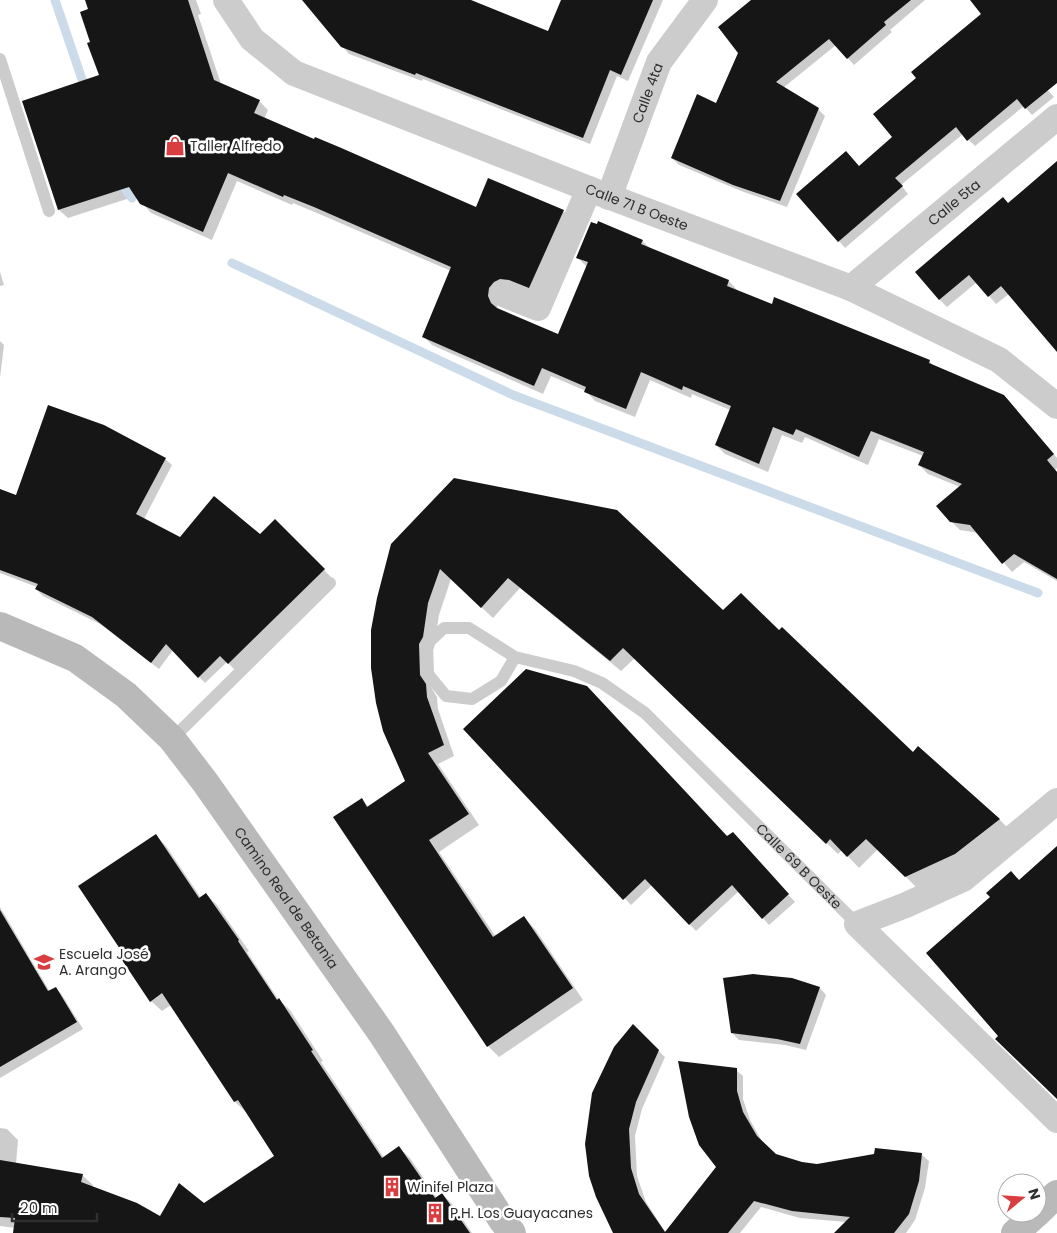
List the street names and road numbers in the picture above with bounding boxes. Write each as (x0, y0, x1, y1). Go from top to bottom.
street label: Calle 4ta (627, 60, 668, 126)
street label: Calle 5ta (923, 175, 985, 230)
street label: Calle 71 B Oeste (582, 179, 691, 236)
street label: Calle 69 B Oeste (751, 819, 847, 914)
street label: Camino Real de Betania (230, 823, 343, 973)

